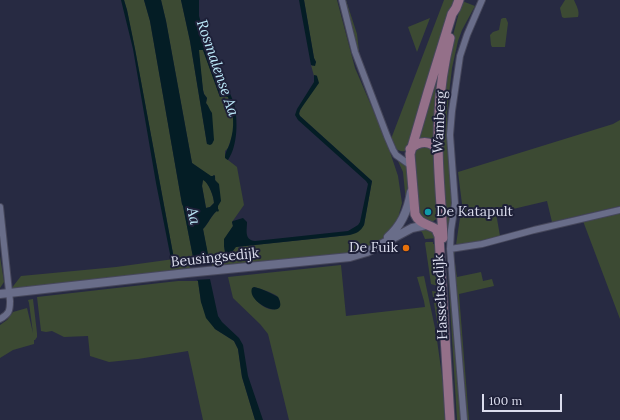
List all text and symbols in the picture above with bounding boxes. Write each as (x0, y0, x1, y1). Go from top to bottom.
water label: Rosmalense Aa (192, 18, 242, 118)
street label: Wamberg (430, 90, 450, 154)
place label: De Katapult (436, 204, 513, 220)
water label: Aa (182, 206, 204, 226)
marker: De Katapult (423, 207, 433, 217)
place label: De Fuik (349, 240, 398, 256)
marker: De Fuik (401, 243, 411, 253)
street label: Beusingsedijk (170, 245, 260, 271)
street label: Hasseltsedijk (430, 254, 452, 340)
scale bar (484, 386, 564, 412)
text: 100 m (489, 393, 522, 408)

